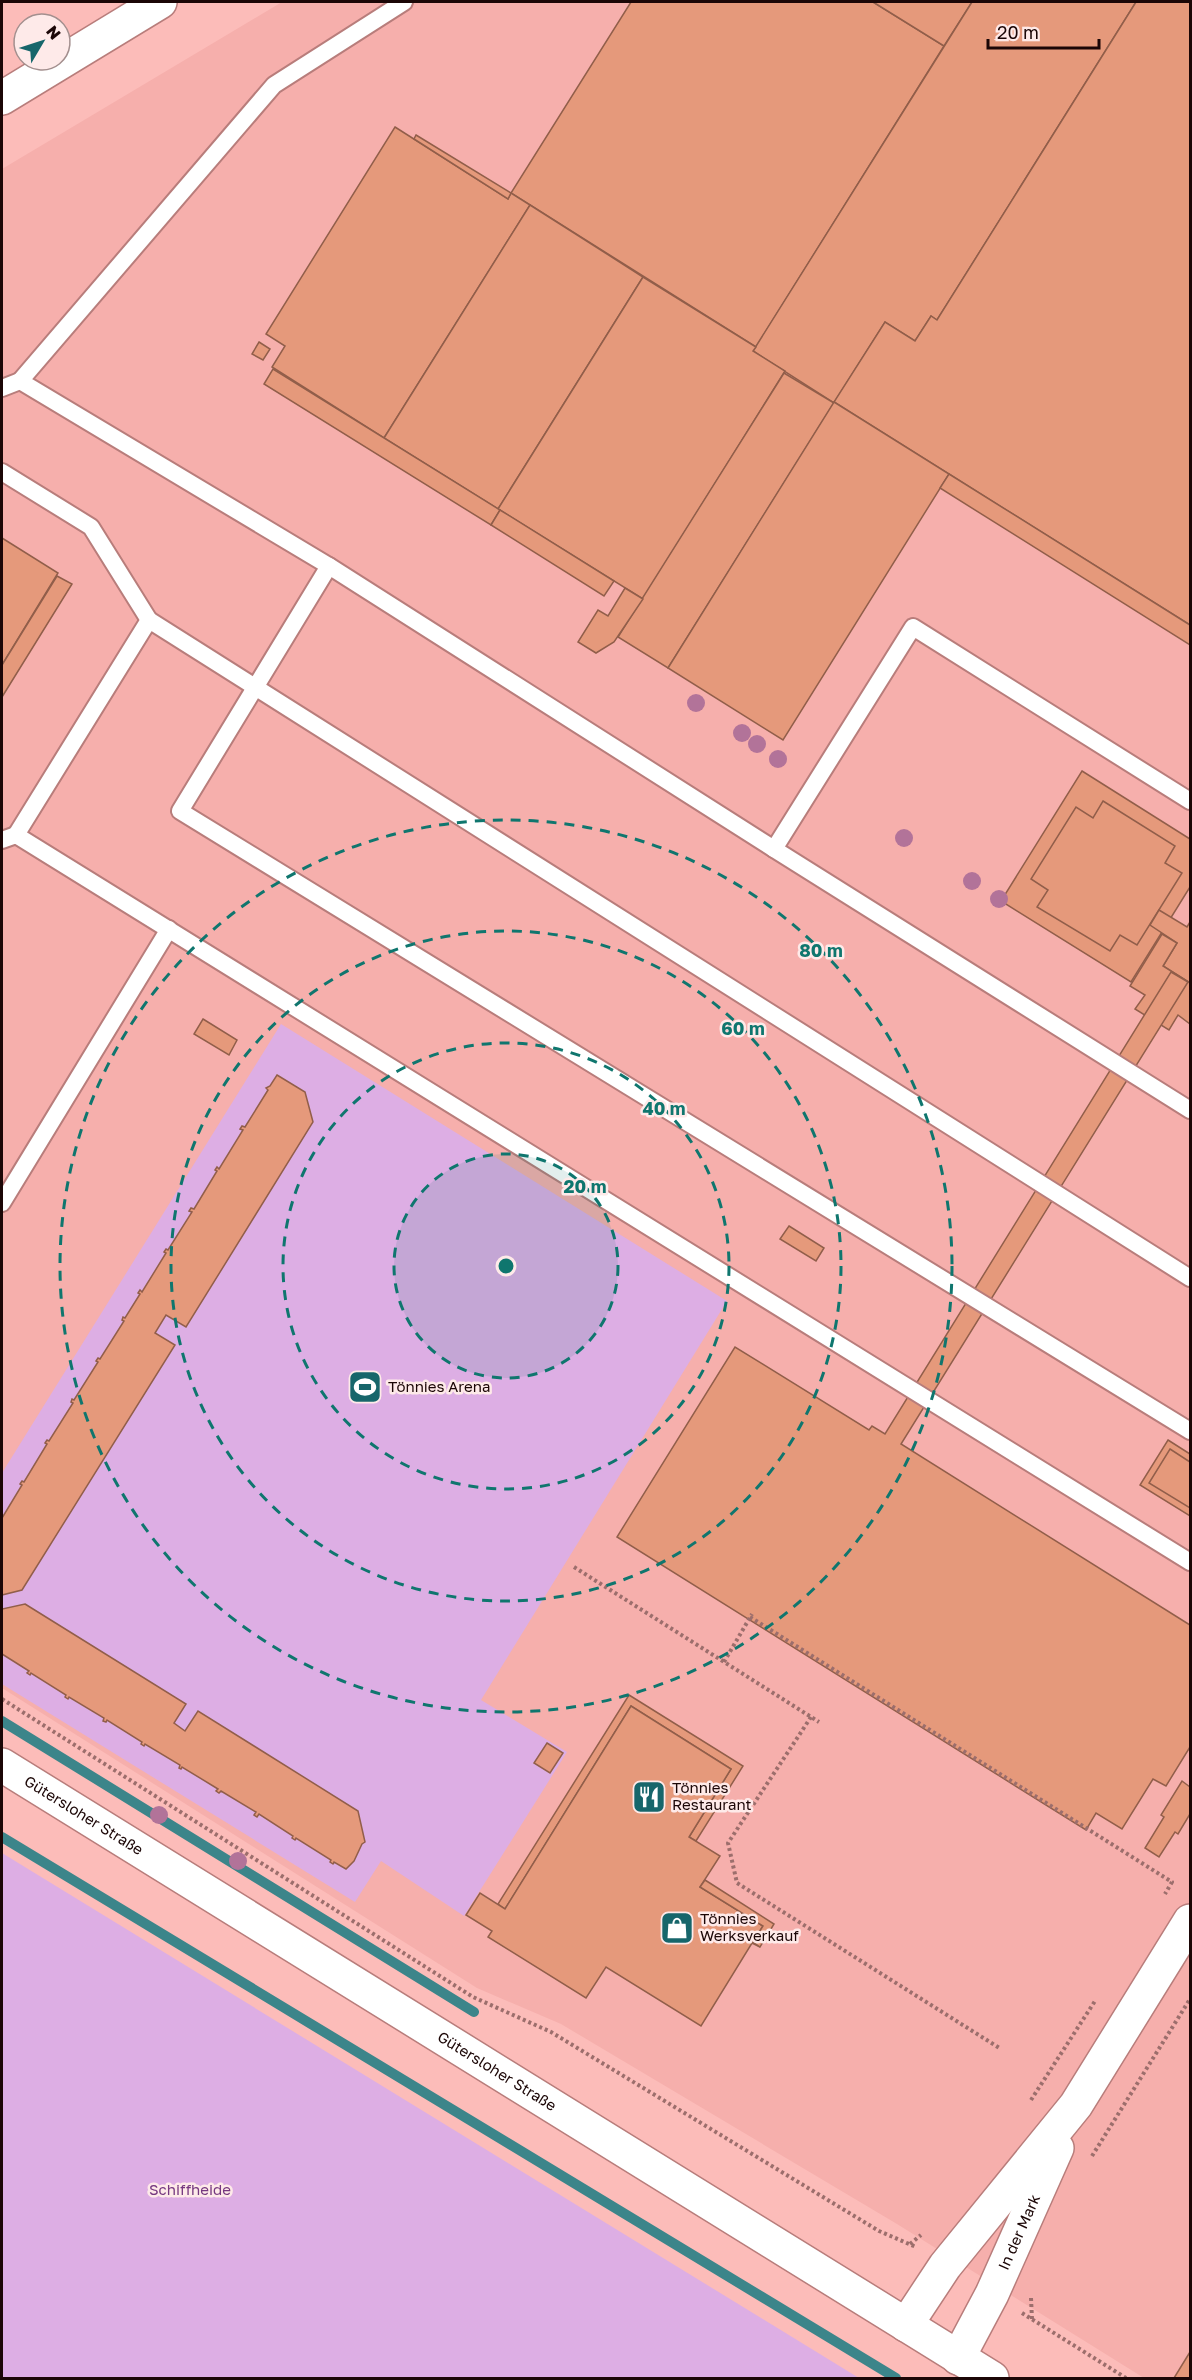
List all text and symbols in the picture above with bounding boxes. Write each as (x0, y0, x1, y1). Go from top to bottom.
north arrow (12, 12, 72, 72)
scale bar (988, 12, 1099, 50)
text: 20 m (997, 21, 1039, 43)
text: N (42, 22, 65, 44)
text: 80 m (799, 939, 843, 961)
text: 60 m (721, 1017, 765, 1039)
text: 40 m (642, 1097, 686, 1119)
text: 20 m (564, 1175, 606, 1197)
centre of rings (496, 1256, 516, 1276)
sports icon: Tönnies Arena (347, 1369, 383, 1405)
place label: Tönnies Arena (388, 1377, 490, 1395)
street label: Gütersloher Straße (21, 1771, 147, 1858)
place label: Tönnies Restaurant (672, 1778, 752, 1813)
restaurant icon: Tönnies Restaurant (631, 1779, 667, 1815)
place label: Tönnies Werksverkauf (700, 1909, 799, 1944)
shop icon: Tönnies Werksverkauf (659, 1910, 695, 1946)
street label: Gütersloher Straße (435, 2027, 560, 2114)
park label: Schiffheide (149, 2180, 231, 2198)
street label: In der Mark (994, 2191, 1043, 2273)

